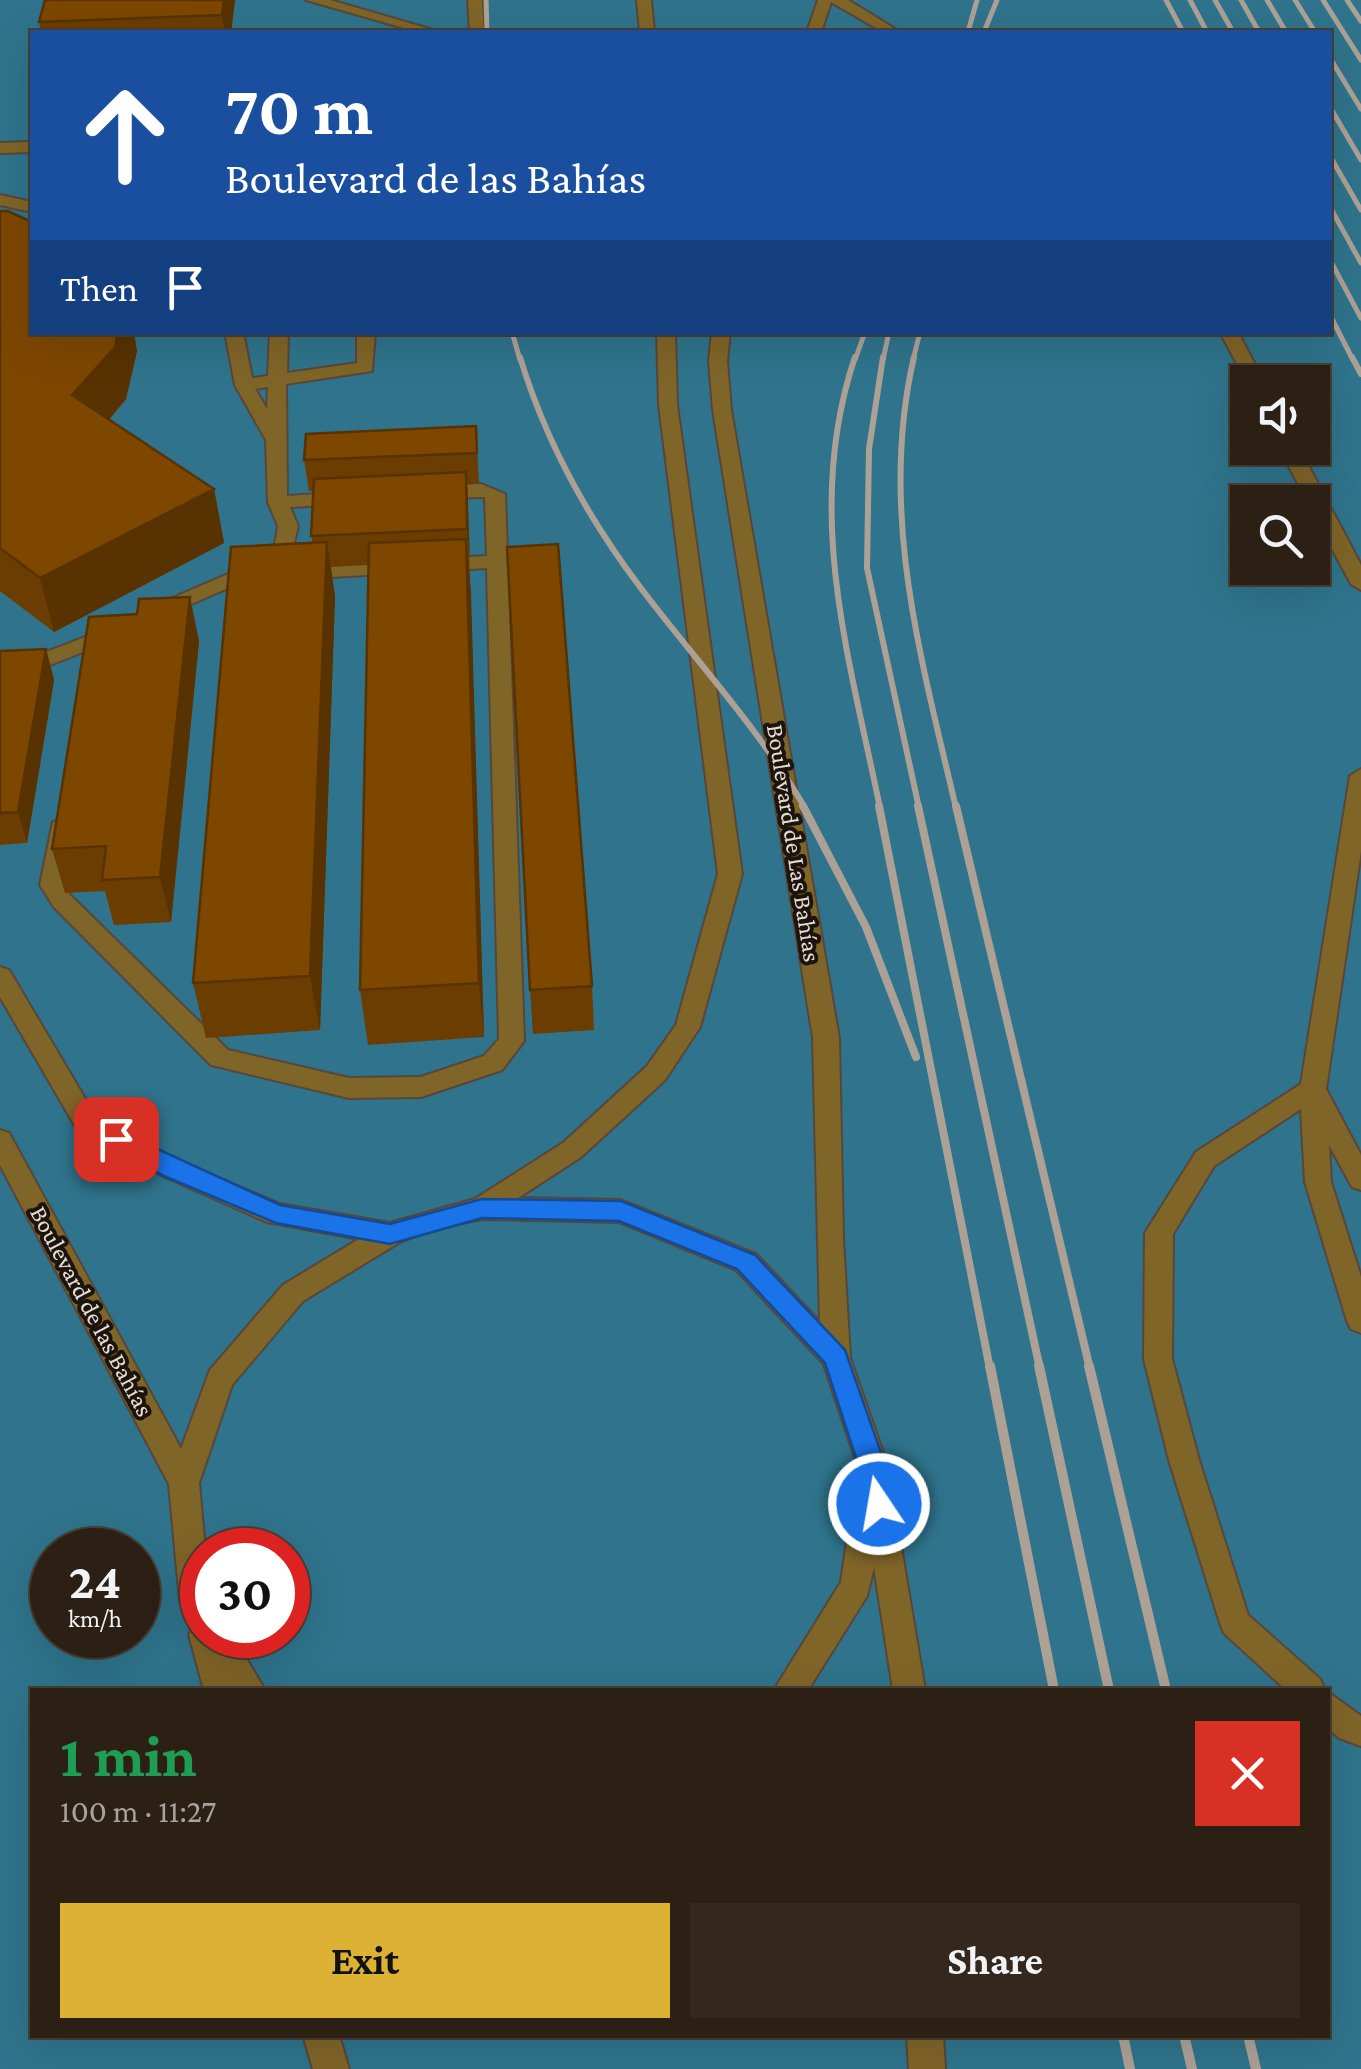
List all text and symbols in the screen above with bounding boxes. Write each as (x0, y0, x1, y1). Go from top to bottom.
icon: ahead (60, 70, 190, 200)
text: 70 m (225, 71, 373, 149)
text: Boulevard de las Bahías (225, 153, 646, 203)
icon: arrive (158, 260, 213, 315)
text: Then (60, 267, 138, 309)
map controls (1230, 365, 1330, 585)
button: sound (1230, 365, 1330, 465)
button: search (1230, 485, 1330, 585)
street label: Boulevard de Las Bahías (762, 722, 826, 964)
pin (74, 1097, 159, 1182)
icon: arrive (89, 1112, 144, 1167)
street label: Boulevard de las Bahías (25, 1201, 159, 1421)
position arrow (827, 1452, 931, 1556)
speed limit sign: 30 (180, 1528, 310, 1658)
text: 24 (69, 1553, 121, 1609)
text: km/h (68, 1605, 122, 1632)
button: close (1195, 1721, 1300, 1826)
text: 1 min (60, 1722, 197, 1789)
text: 100 m · 11:27 (60, 1793, 216, 1829)
button: Exit (60, 1903, 670, 2018)
button: Share (690, 1903, 1300, 2018)

